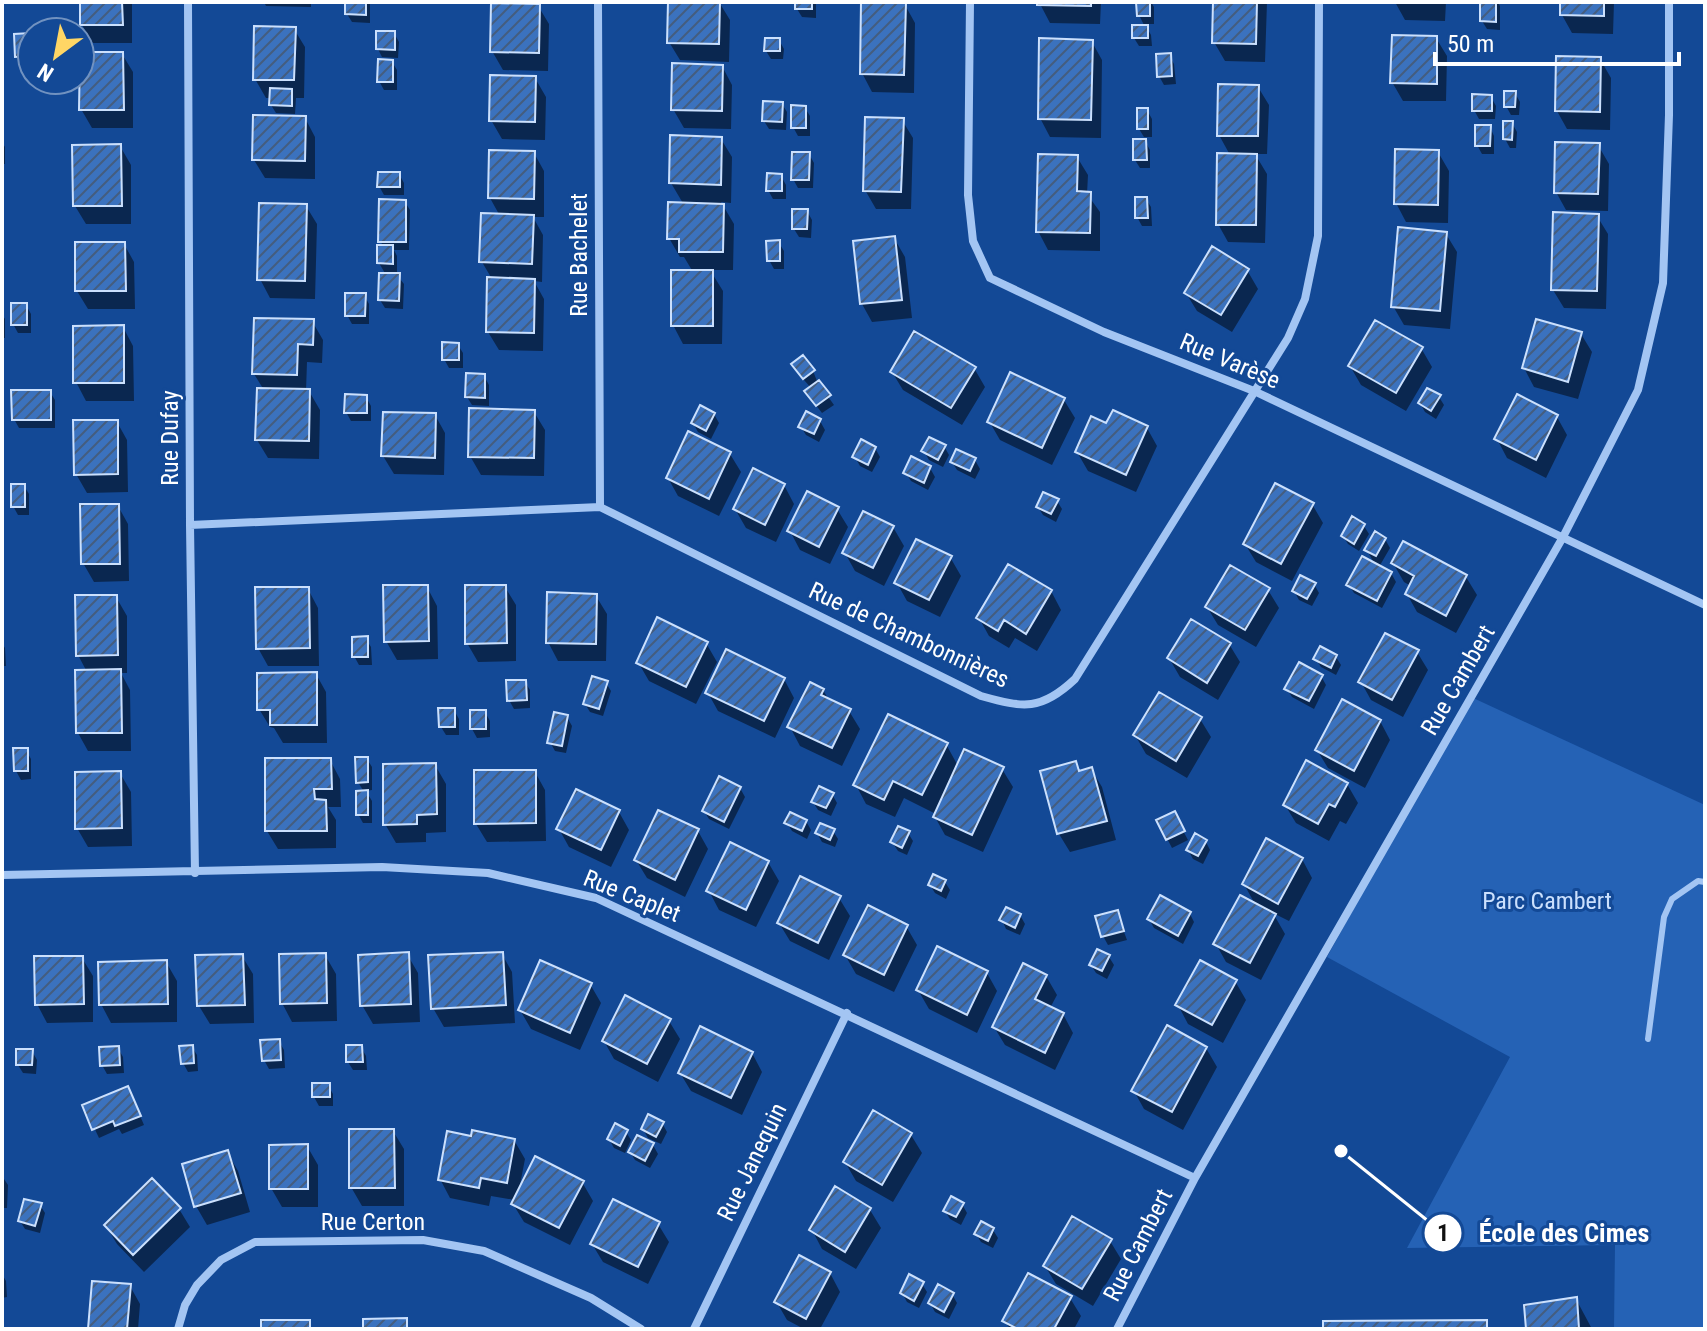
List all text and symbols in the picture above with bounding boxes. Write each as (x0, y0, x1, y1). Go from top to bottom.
north arrow (16, 16, 96, 96)
scale bar (1435, 16, 1679, 66)
text: 50 m (1447, 30, 1494, 58)
text: N (33, 58, 58, 87)
street label: Rue Bachelet (565, 193, 593, 317)
street label: Rue Varèse (1176, 327, 1284, 395)
street label: Rue Dufay (156, 390, 184, 486)
street label: Rue de Chambonnières (804, 576, 1014, 694)
street label: Rue Cambert (1415, 620, 1501, 740)
street label: Rue Caplet (580, 864, 684, 928)
park label: Parc Cambert (1482, 887, 1612, 915)
street label: Rue Janequin (711, 1098, 793, 1226)
street label: Rue Cambert (1098, 1184, 1178, 1306)
street label: Rue Certon (321, 1208, 425, 1236)
callout: École des Cimes (1423, 1208, 1666, 1258)
text: École des Cimes (1479, 1218, 1649, 1248)
text: 1 (1437, 1219, 1449, 1247)

